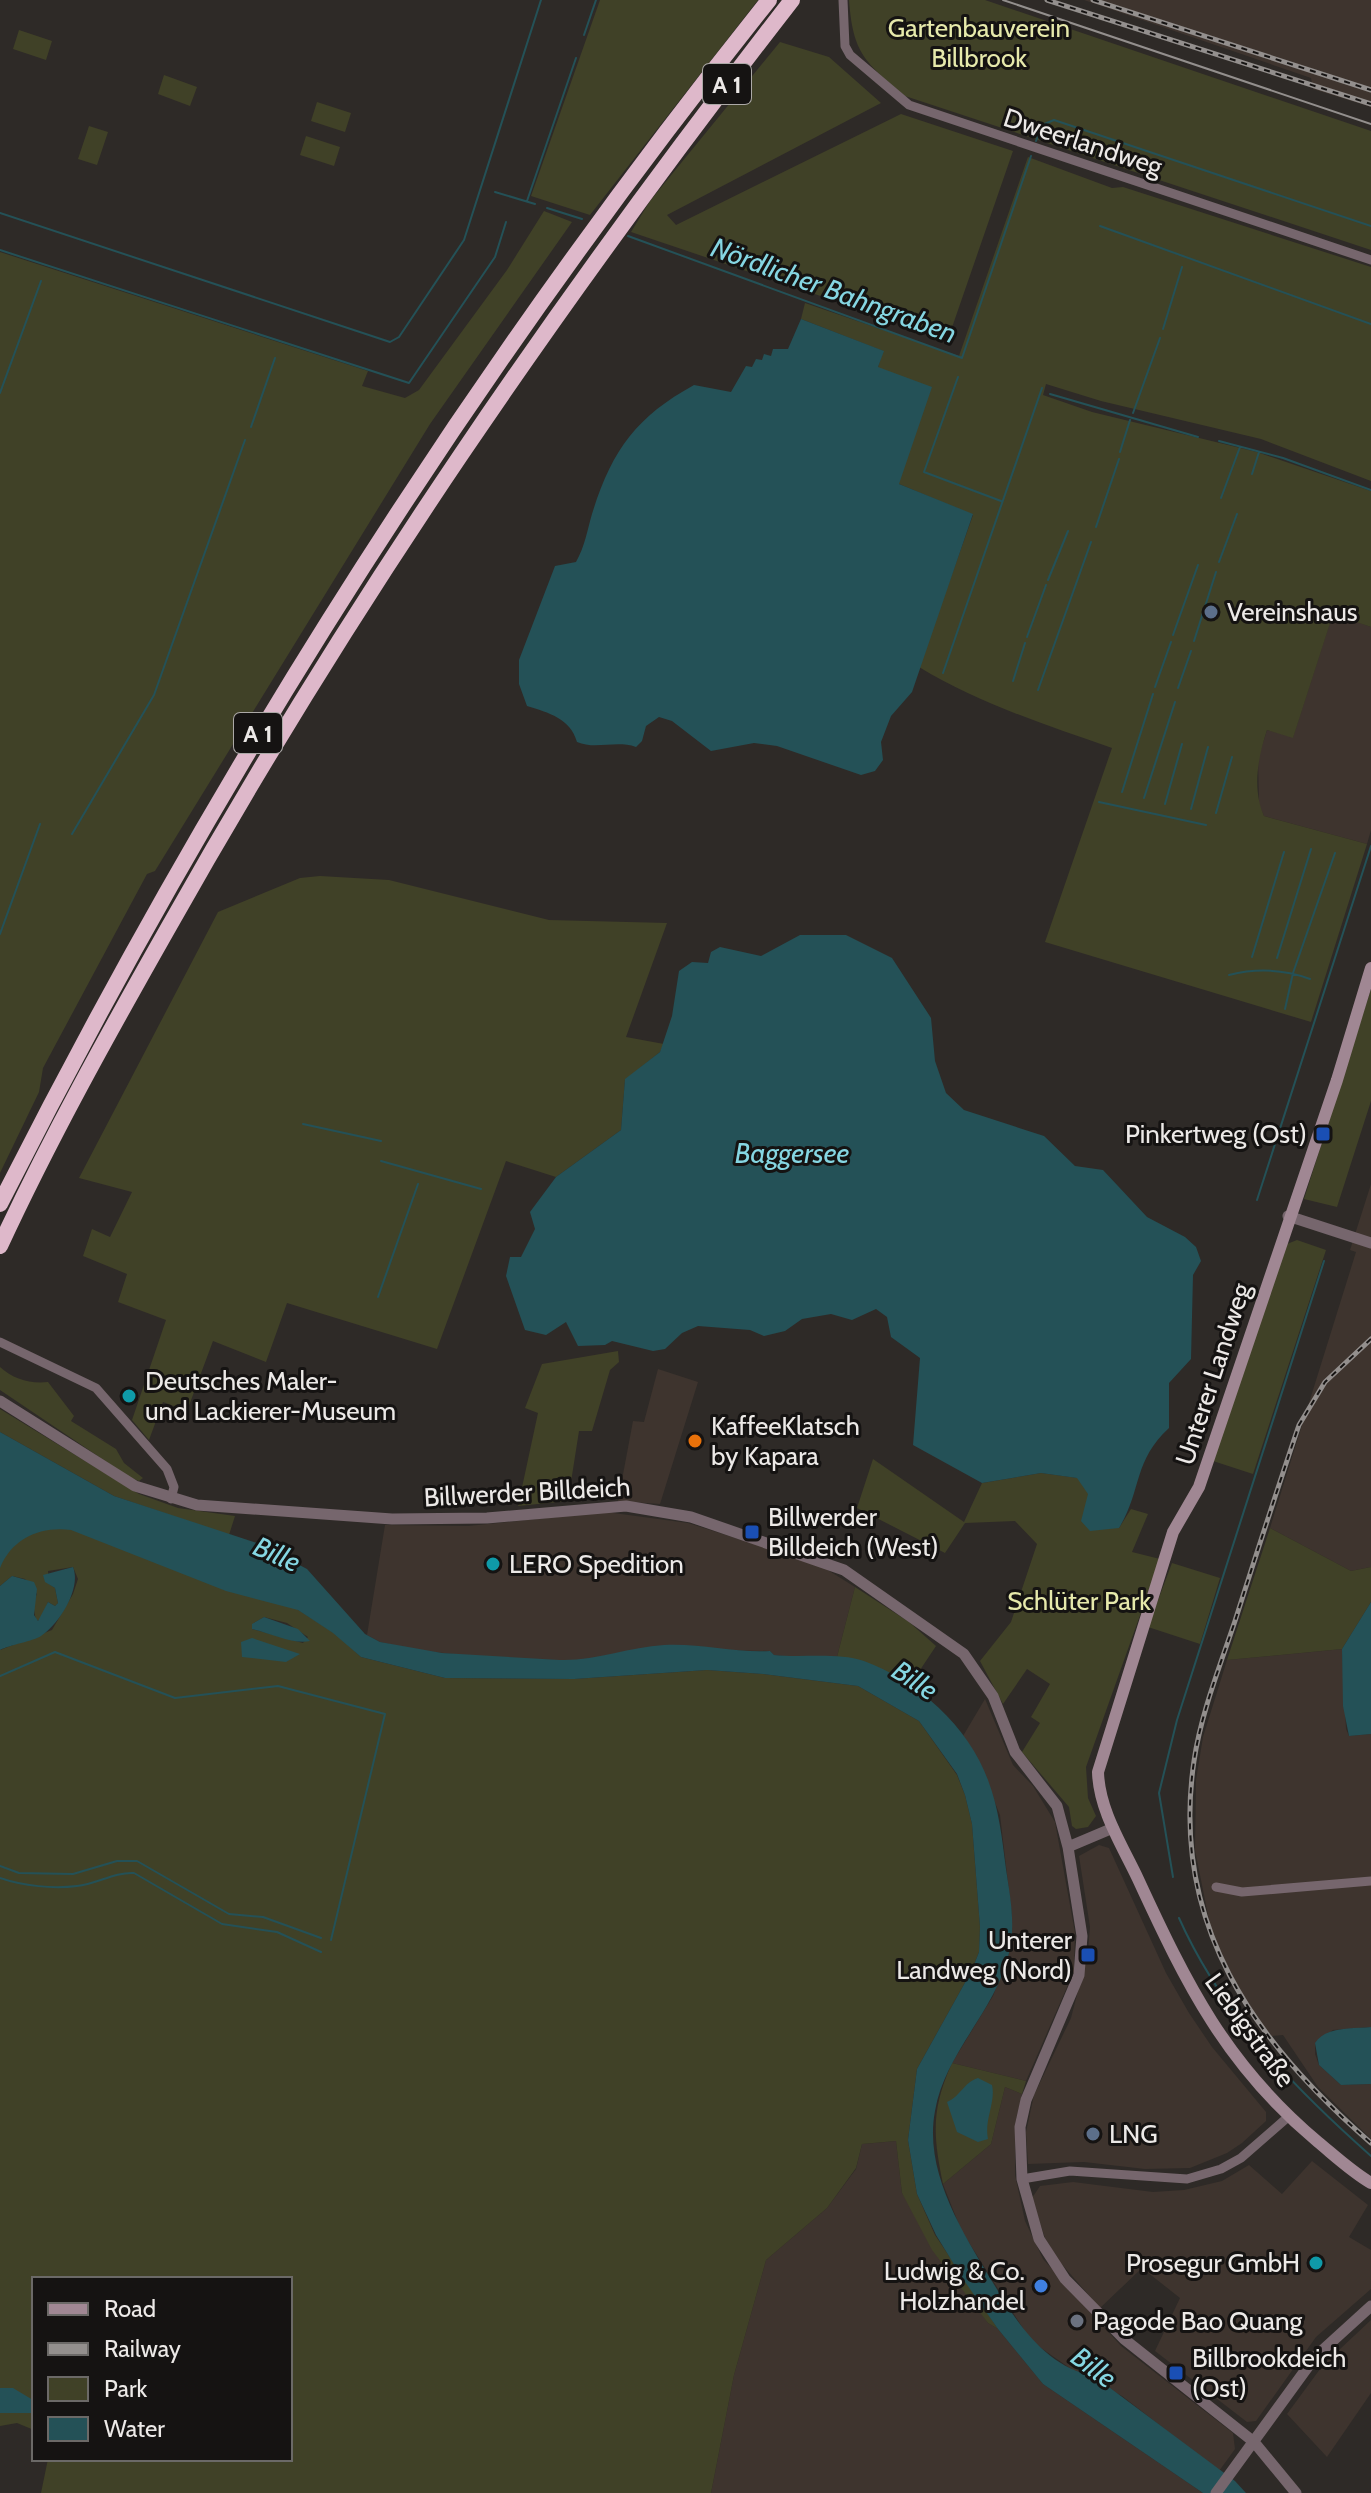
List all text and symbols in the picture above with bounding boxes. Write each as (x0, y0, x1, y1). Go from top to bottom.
park label: Gartenbauverein Billbrook (888, 12, 1070, 74)
road number: A 1 (703, 64, 751, 104)
street label: Dweerlandweg (1000, 101, 1167, 183)
water label: Nördlicher Bahngraben (707, 230, 961, 350)
place label: Vereinshaus (1227, 596, 1358, 628)
marker: Vereinshaus (1202, 603, 1220, 621)
road number: A 1 (234, 713, 282, 753)
place label: Pinkertweg (Ost) (1125, 1118, 1307, 1150)
marker: Pinkertweg (Ost) (1314, 1125, 1332, 1143)
water label: Baggersee (735, 1136, 849, 1170)
street label: Unterer Landweg (1169, 1278, 1258, 1469)
place label: Deutsches Maler- und Lackierer-Museum (145, 1365, 396, 1427)
marker: Deutsches Maler- und Lackierer-Museum (120, 1387, 138, 1405)
place label: KaffeeKlatsch by Kapara (711, 1410, 860, 1472)
marker: KaffeeKlatsch by Kapara (686, 1432, 704, 1450)
street label: Billwerder Billdeich (423, 1471, 631, 1513)
place label: Billwerder Billdeich (West) (768, 1501, 939, 1563)
marker: Billwerder Billdeich (West) (743, 1523, 761, 1541)
water label: Bille (248, 1529, 306, 1579)
place label: LERO Spedition (509, 1548, 684, 1580)
marker: LERO Spedition (484, 1555, 502, 1573)
park label: Schlüter Park (1007, 1585, 1151, 1617)
water label: Bille (886, 1653, 944, 1707)
place label: Unterer Landweg (Nord) (896, 1924, 1073, 1986)
marker: Unterer Landweg (Nord) (1079, 1946, 1097, 1964)
street label: Liebigstraße (1198, 1967, 1302, 2093)
place label: LNG (1109, 2118, 1158, 2150)
marker: LNG (1084, 2125, 1102, 2143)
place label: Prosegur GmbH (1126, 2247, 1300, 2279)
marker: Prosegur GmbH (1307, 2254, 1325, 2272)
place label: Ludwig & Co. Holzhandel (884, 2255, 1025, 2317)
legend (32, 2277, 292, 2461)
marker: Ludwig & Co. Holzhandel (1032, 2277, 1050, 2295)
text: Road (104, 2294, 156, 2323)
place label: Pagode Bao Quang (1093, 2305, 1304, 2337)
marker: Pagode Bao Quang (1068, 2312, 1086, 2330)
text: Railway (104, 2334, 181, 2363)
water label: Bille (1065, 2339, 1123, 2395)
place label: Billbrookdeich (Ost) (1192, 2342, 1346, 2404)
marker: Billbrookdeich (Ost) (1167, 2364, 1185, 2382)
text: Park (104, 2374, 147, 2403)
text: Water (104, 2414, 165, 2443)

